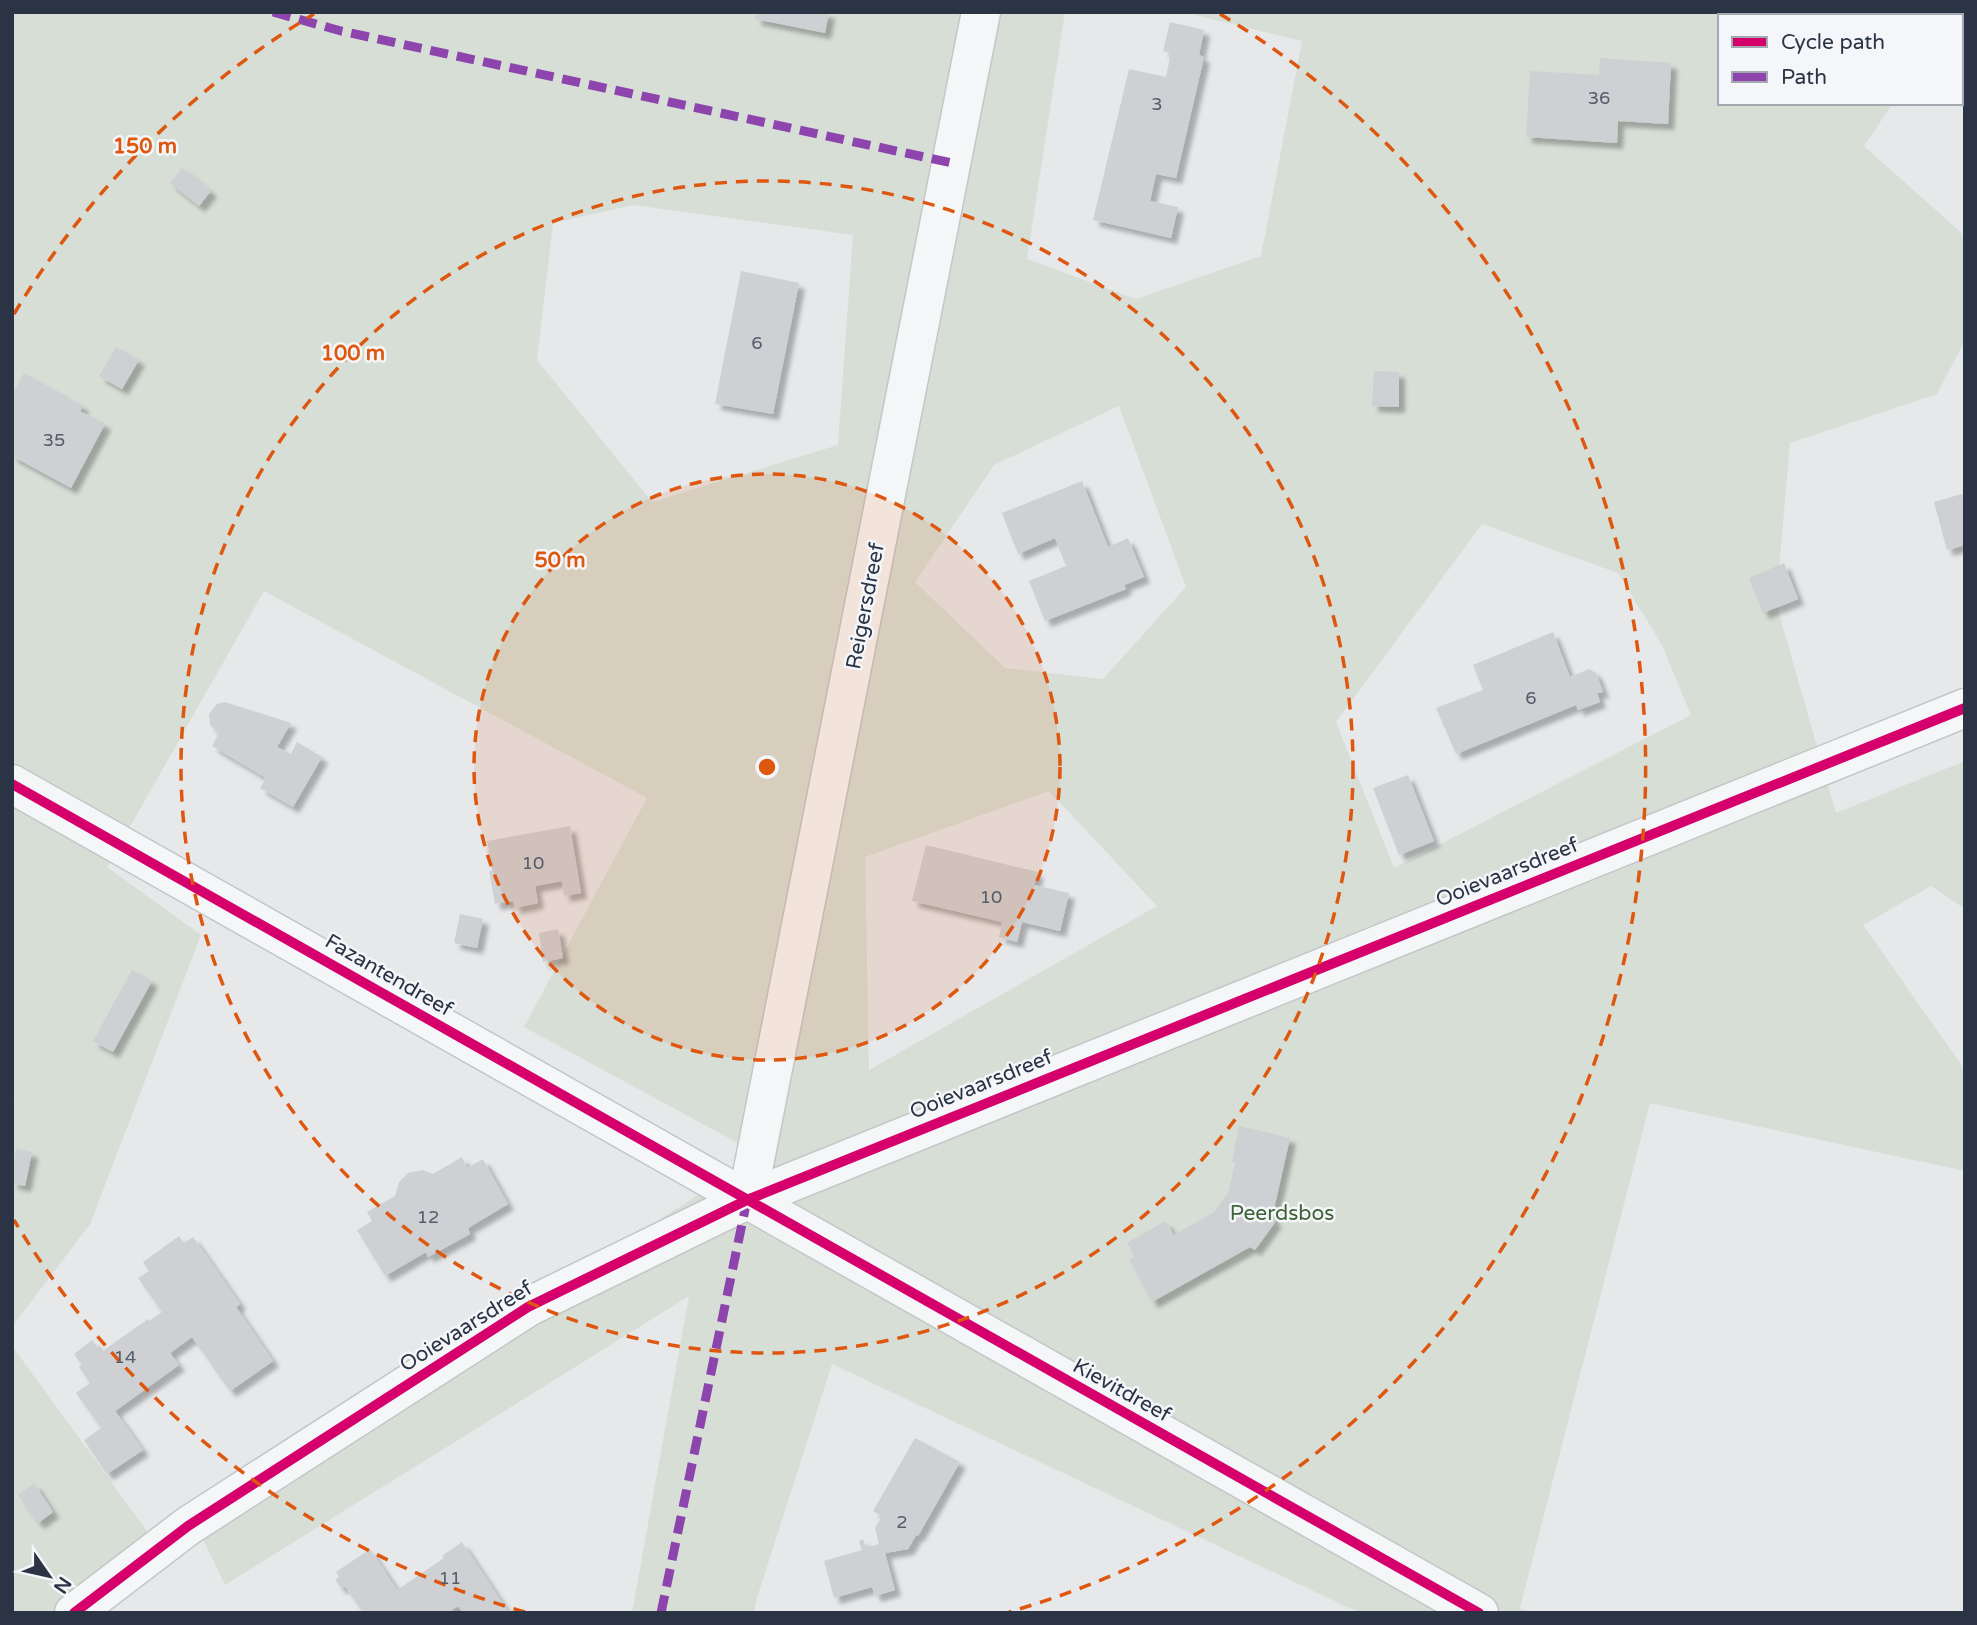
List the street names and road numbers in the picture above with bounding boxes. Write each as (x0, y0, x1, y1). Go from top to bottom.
street label: Reigersdreef (841, 541, 890, 671)
street label: Ooievaarsdreef (1432, 832, 1582, 913)
street label: Fazantendreef (321, 929, 457, 1022)
street label: Ooievaarsdreef (906, 1044, 1056, 1125)
street label: Ooievaarsdreef (395, 1276, 537, 1377)
street label: Kievitdreef (1068, 1353, 1175, 1428)

